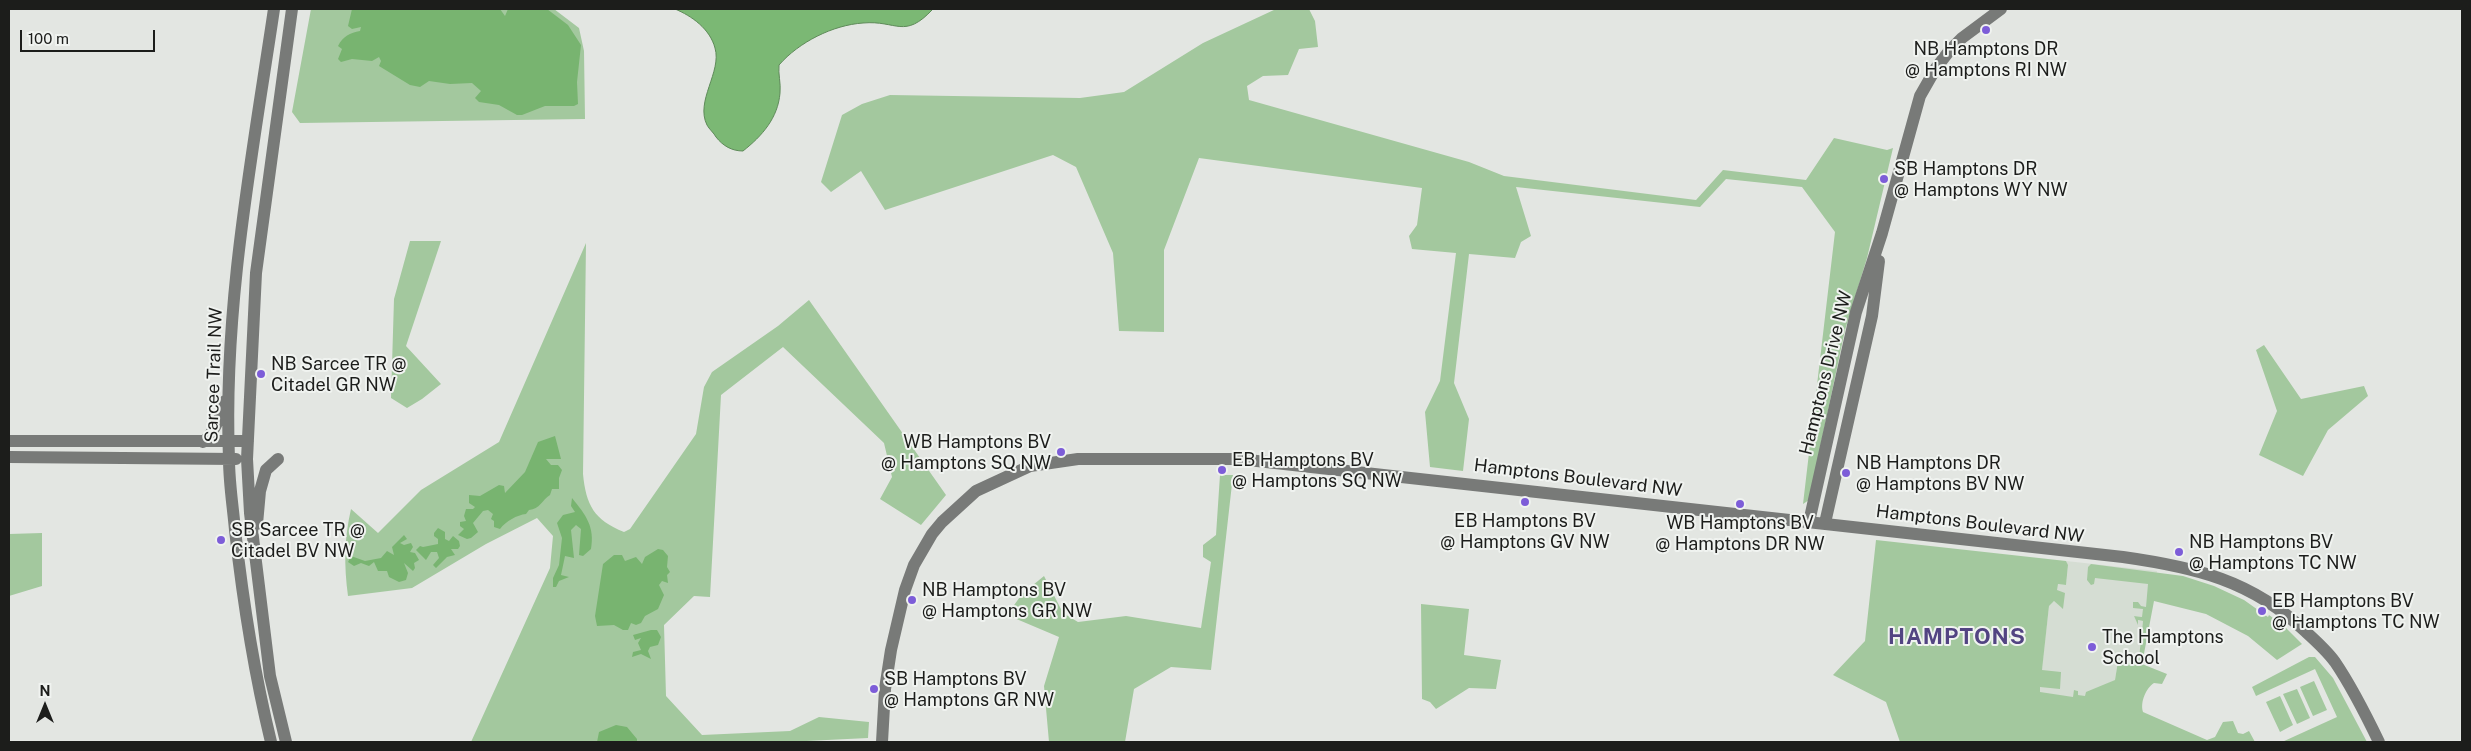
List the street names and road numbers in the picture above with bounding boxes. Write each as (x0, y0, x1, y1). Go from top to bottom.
street label: Hamptons Drive NW (1795, 289, 1857, 457)
street label: Sarcee Trail NW (201, 307, 227, 443)
street label: Hamptons Boulevard NW (1473, 455, 1683, 501)
street label: Hamptons Boulevard NW (1875, 501, 2085, 547)

